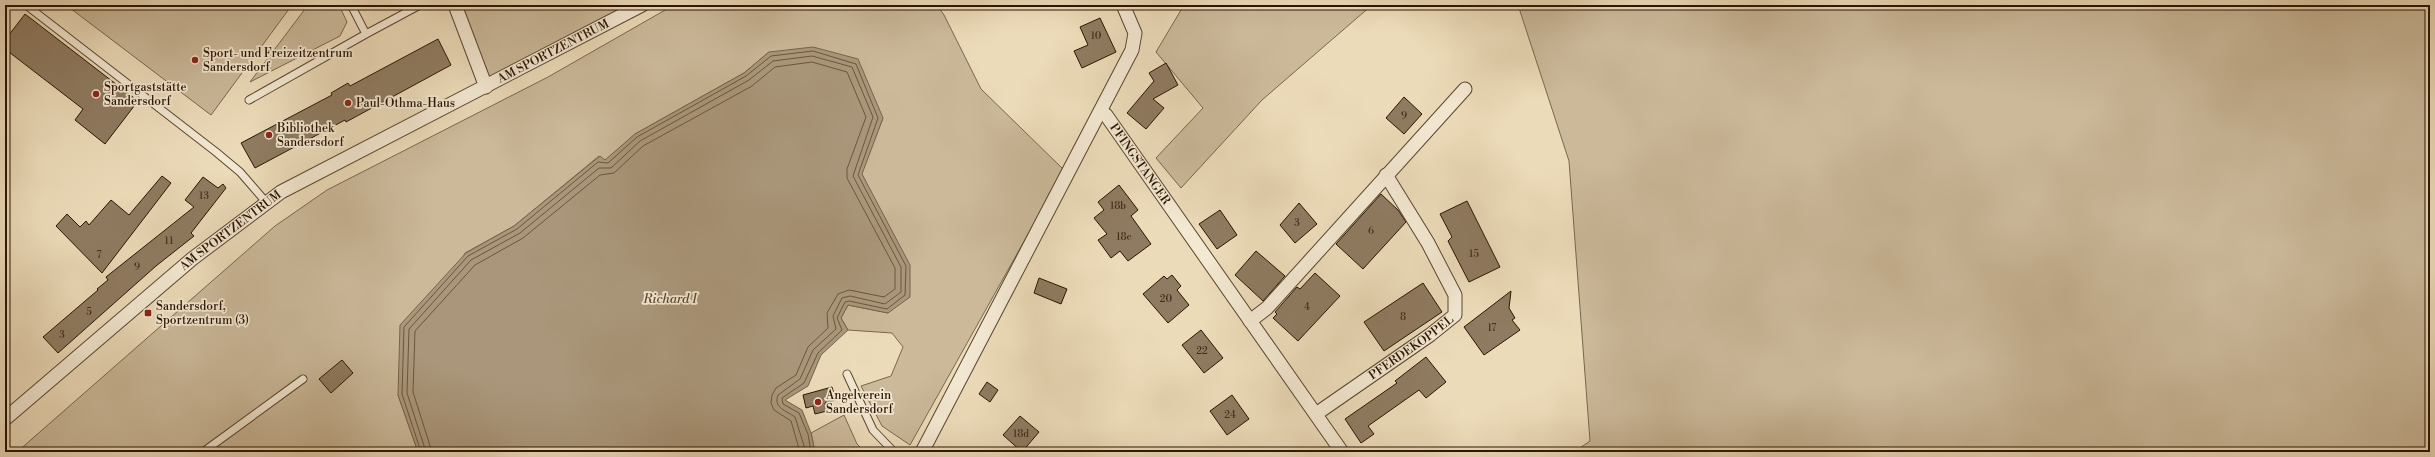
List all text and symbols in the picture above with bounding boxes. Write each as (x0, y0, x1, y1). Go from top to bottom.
street label: AM SPORTZENTRUM (494, 16, 612, 87)
house number: 10 (1091, 30, 1102, 42)
place label: Sport- und Freizeitzentrum Sandersdorf (203, 46, 353, 75)
marker: Sport- und Freizeitzentrum Sandersdorf (190, 55, 200, 65)
place label: Sportgaststätte Sandersdorf (104, 80, 187, 109)
marker: Sportgaststätte Sandersdorf (91, 89, 101, 99)
place label: Paul-Othma-Haus (356, 96, 455, 111)
marker: Paul-Othma-Haus (343, 98, 353, 108)
house number: 9 (1401, 110, 1407, 122)
street label: PFINGSTANGER (1107, 120, 1174, 208)
place label: Bibliothek Sandersdorf (276, 121, 344, 150)
marker: Bibliothek Sandersdorf (264, 130, 274, 140)
street label: AM SPORTZENTRUM (176, 187, 284, 274)
house number: 13 (199, 190, 209, 202)
house number: 18b (1110, 200, 1126, 212)
house number: 3 (1294, 217, 1300, 229)
house number: 6 (1368, 225, 1374, 237)
house number: 18c (1116, 231, 1132, 243)
house number: 11 (165, 235, 174, 247)
house number: 15 (1469, 248, 1479, 260)
house number: 7 (96, 249, 102, 261)
house number: 9 (134, 261, 140, 273)
water label: Richard I (642, 291, 698, 307)
house number: 20 (1160, 293, 1173, 305)
place label: Sandersdorf, Sportzentrum (3) (156, 299, 249, 328)
house number: 4 (1304, 301, 1310, 313)
house number: 5 (86, 306, 92, 318)
marker: Sandersdorf, Sportzentrum (3) (143, 308, 153, 318)
house number: 8 (1400, 311, 1406, 323)
street label: PFERDEKOPPEL (1366, 312, 1456, 383)
house number: 17 (1488, 322, 1496, 334)
house number: 3 (59, 329, 65, 341)
house number: 22 (1196, 345, 1208, 357)
place label: Angelverein Sandersdorf (825, 388, 893, 417)
marker: Angelverein Sandersdorf (813, 397, 823, 407)
house number: 24 (1224, 409, 1236, 421)
house number: 18d (1013, 428, 1029, 440)

